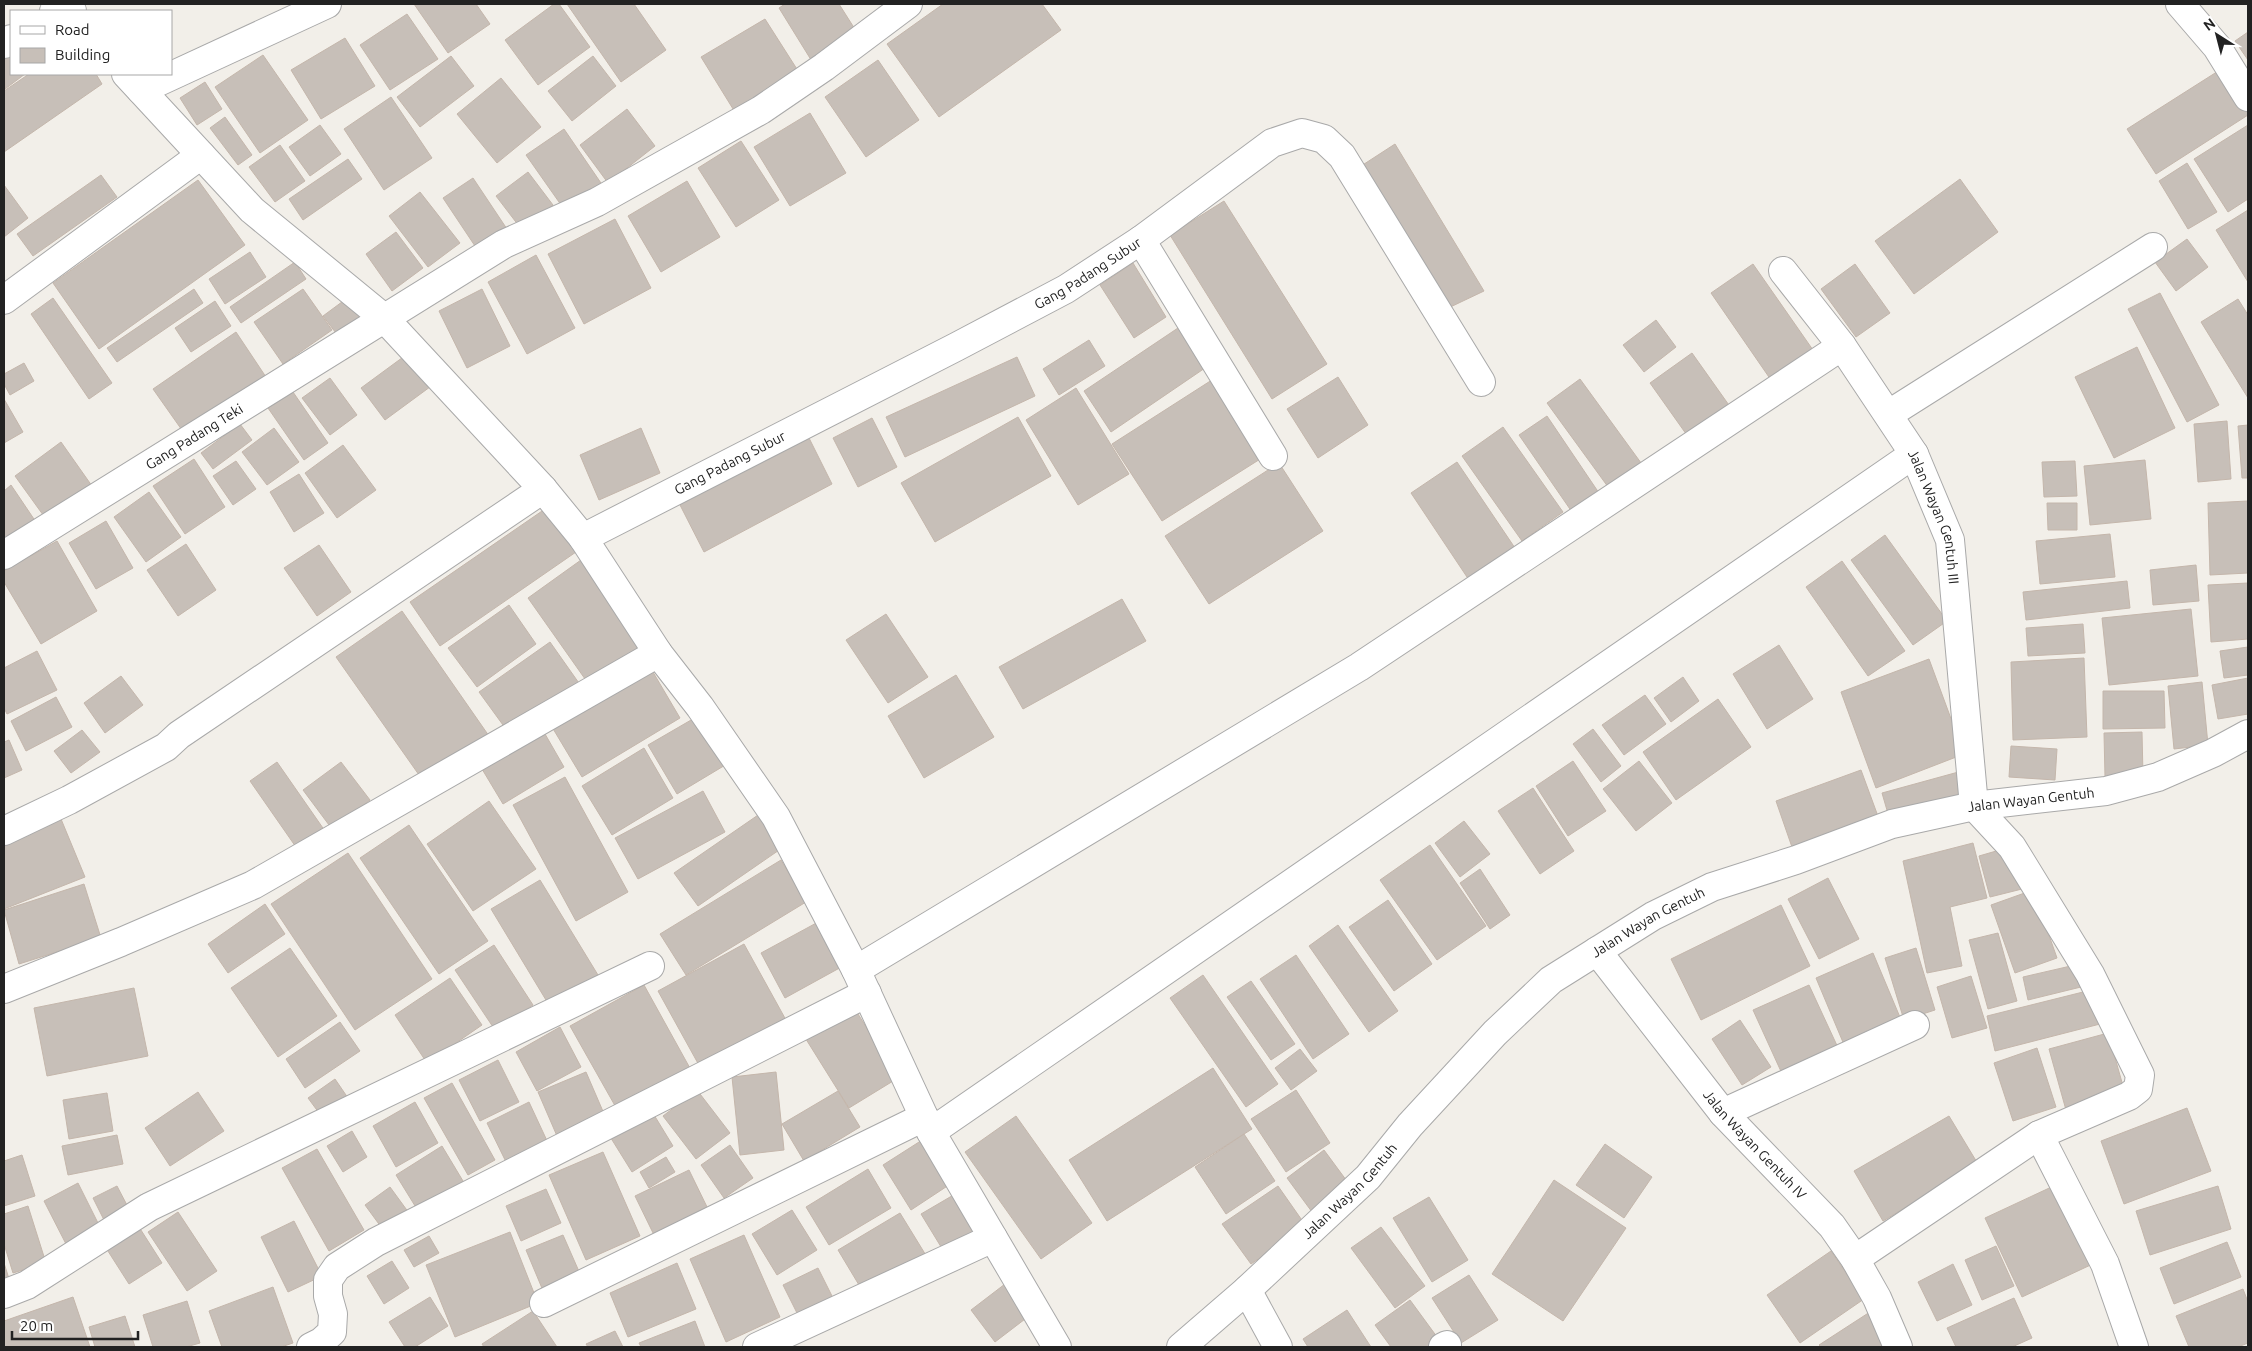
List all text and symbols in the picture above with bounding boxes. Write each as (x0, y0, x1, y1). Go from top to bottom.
legend (10, 10, 172, 75)
north arrow (2192, 10, 2242, 60)
text: N (2200, 15, 2218, 34)
text: Road (55, 21, 90, 38)
text: Building (55, 46, 110, 63)
street label: Gang Padang Subur (1031, 234, 1145, 312)
street label: Gang Padang Teki (143, 401, 246, 473)
street label: Gang Padang Subur (672, 427, 789, 498)
street label: Jalan Wayan Gentuh III (1905, 446, 1962, 585)
street label: Jalan Wayan Gentuh (1966, 784, 2095, 815)
street label: Jalan Wayan Gentuh (1588, 884, 1707, 961)
street label: Jalan Wayan Gentuh IV (1700, 1087, 1810, 1202)
street label: Jalan Wayan Gentuh (1299, 1140, 1400, 1242)
scale bar (12, 1308, 139, 1340)
text: 20 m (20, 1317, 53, 1334)

